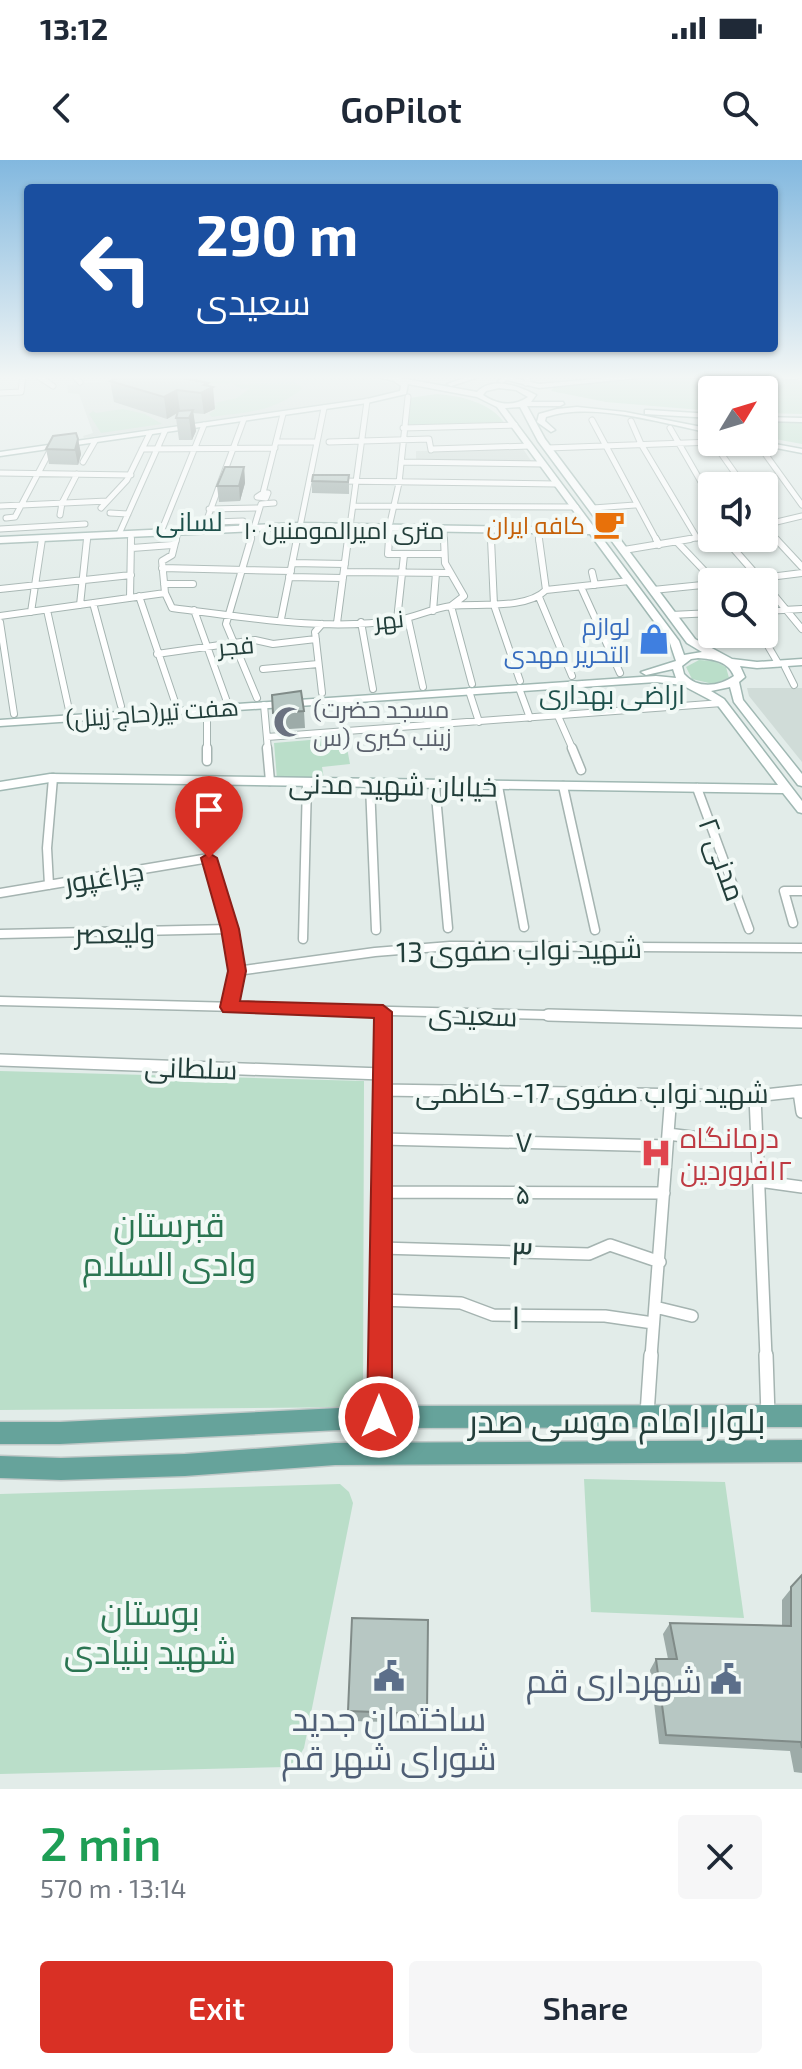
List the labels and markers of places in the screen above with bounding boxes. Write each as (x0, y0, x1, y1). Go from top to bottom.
cafe icon: کافه ایران (592, 507, 626, 541)
place label: کافه ایران (487, 510, 585, 540)
place label: لوازم التحریر مهدی (504, 611, 630, 669)
shop icon: لوازم التحریر مهدی (637, 622, 671, 656)
place label: (مسجد حضرت زینب کبری (س (313, 694, 452, 752)
mosque icon: (مسجد حضرت زینب کبری (س (272, 705, 306, 739)
pin (175, 776, 243, 858)
place label: درمانگاه ١٢فروردین (680, 1120, 792, 1187)
hospital icon: درمانگاه ١٢فروردین (639, 1136, 673, 1170)
public building icon: ساختمان جدید شورای شهر قم (372, 1659, 406, 1693)
place label: شهرداری قم (526, 1659, 702, 1705)
public building icon: شهرداری قم (709, 1662, 743, 1696)
place label: ساختمان جدید شورای شهر قم (281, 1697, 497, 1782)

